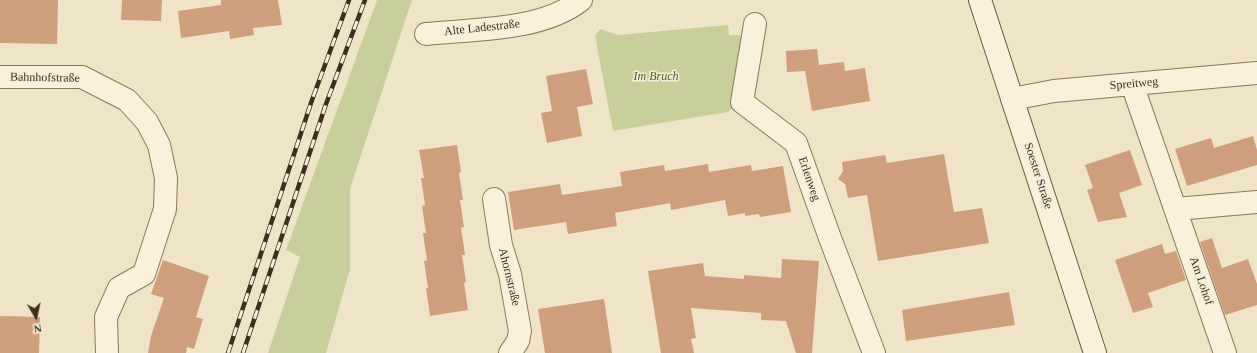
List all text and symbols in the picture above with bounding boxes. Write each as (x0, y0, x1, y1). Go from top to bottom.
street label: Alte Ladestraße (443, 17, 521, 39)
street label: Bahnhofstraße (10, 70, 80, 86)
park label: Im Bruch (634, 70, 678, 84)
street label: Spreitweg (1109, 75, 1159, 93)
street label: Soester Straße (1020, 141, 1056, 211)
street label: Erlenweg (795, 155, 823, 203)
street label: Ahornstraße (495, 246, 523, 308)
street label: Am Lohof (1186, 255, 1216, 307)
north arrow (16, 297, 56, 337)
text: N (33, 322, 43, 335)

